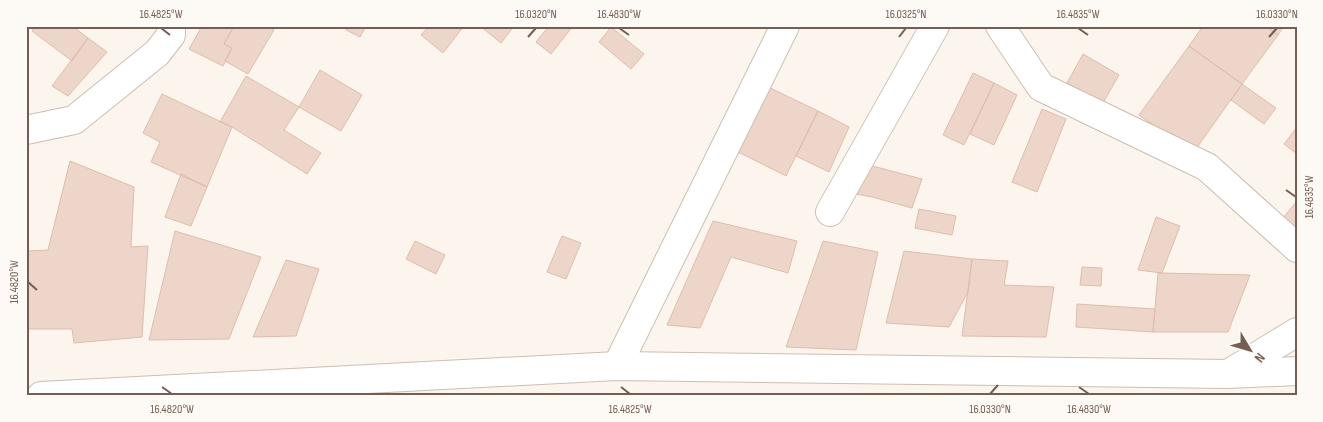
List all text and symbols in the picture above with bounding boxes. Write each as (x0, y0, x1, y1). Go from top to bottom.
text: 16.4825°W (139, 7, 183, 22)
text: 16.0320°N (515, 7, 557, 22)
text: 16.4830°W (597, 7, 641, 22)
text: 16.0325°N (886, 7, 926, 22)
text: 16.4835°W (1057, 7, 1100, 22)
text: 16.0330°N (1256, 7, 1298, 22)
text: 16.4835°W (1302, 175, 1317, 218)
text: 16.4820°W (7, 260, 22, 304)
north arrow (1226, 324, 1276, 374)
text: N (1251, 350, 1269, 366)
text: 16.4820°W (150, 402, 194, 417)
text: 16.4825°W (608, 402, 652, 417)
text: 16.0330°N (969, 402, 1011, 417)
text: 16.4830°W (1067, 402, 1111, 417)

